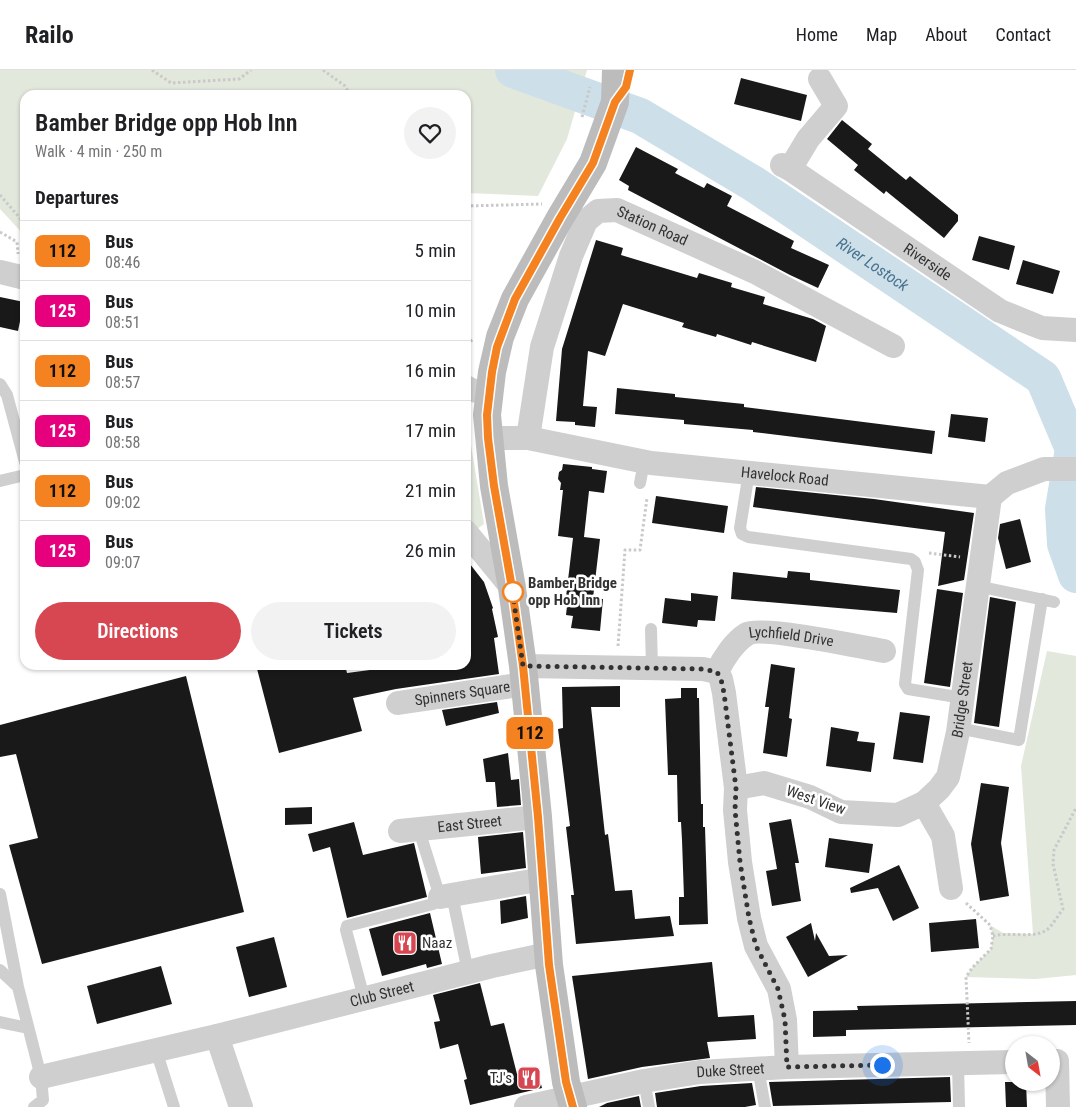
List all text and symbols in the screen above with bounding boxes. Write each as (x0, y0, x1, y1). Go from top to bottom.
text: Railo (25, 21, 74, 49)
text: Home (796, 24, 838, 45)
text: Map (866, 24, 897, 45)
text: About (925, 24, 967, 45)
text: Contact (995, 24, 1051, 45)
button: heart (404, 107, 456, 159)
text: Bamber Bridge opp Hob Inn (35, 109, 298, 137)
text: Walk · 4 min · 250 m (35, 142, 162, 161)
text: Departures (35, 186, 119, 209)
street label: Station Road (614, 202, 691, 250)
text: Bus (105, 230, 134, 253)
water label: River Lostock (833, 233, 913, 295)
text: 5 min (414, 239, 456, 262)
street label: Riverside (900, 239, 955, 285)
text: 112 (49, 240, 76, 261)
text: 08:46 (105, 253, 140, 272)
text: Bus (105, 290, 134, 313)
text: 10 min (405, 299, 456, 322)
text: 125 (49, 300, 76, 321)
text: 08:51 (105, 313, 140, 332)
text: Bus (105, 350, 134, 373)
text: 16 min (405, 359, 456, 382)
text: 112 (49, 360, 76, 381)
text: 08:57 (105, 373, 140, 392)
text: Bus (105, 410, 134, 433)
text: 17 min (405, 419, 456, 442)
text: 125 (49, 420, 76, 441)
text: 08:58 (105, 433, 140, 452)
street label: Havelock Road (740, 463, 830, 490)
text: Bus (105, 470, 134, 493)
text: 21 min (405, 479, 456, 502)
text: 112 (49, 480, 76, 501)
text: 09:02 (105, 493, 140, 512)
text: Bus (105, 530, 134, 553)
text: 26 min (405, 539, 456, 562)
text: 125 (49, 540, 76, 561)
text: 09:07 (105, 553, 140, 572)
place label: Bamber Bridge opp Hob Inn (528, 574, 617, 609)
marker: Bamber Bridge opp Hob Inn (502, 581, 524, 603)
button: Directions (35, 602, 241, 660)
button: Tickets (251, 602, 456, 660)
street label: Lychfield Drive (747, 623, 835, 650)
street label: Bridge Street (948, 660, 977, 739)
street label: Spinners Square (413, 677, 511, 709)
line badge: 112 (501, 717, 559, 749)
text: 112 (516, 722, 544, 743)
street label: West View (784, 781, 848, 819)
street label: East Street (437, 812, 503, 836)
restaurant icon: Naaz (392, 930, 418, 956)
place label: Naaz (422, 934, 452, 952)
street label: Club Street (348, 977, 416, 1011)
north arrow (1005, 1036, 1060, 1091)
map controls (1005, 1036, 1060, 1091)
your location (870, 1053, 895, 1078)
street label: Duke Street (696, 1059, 765, 1081)
restaurant icon: TJ's (516, 1065, 542, 1091)
place label: TJ's (490, 1069, 512, 1087)

